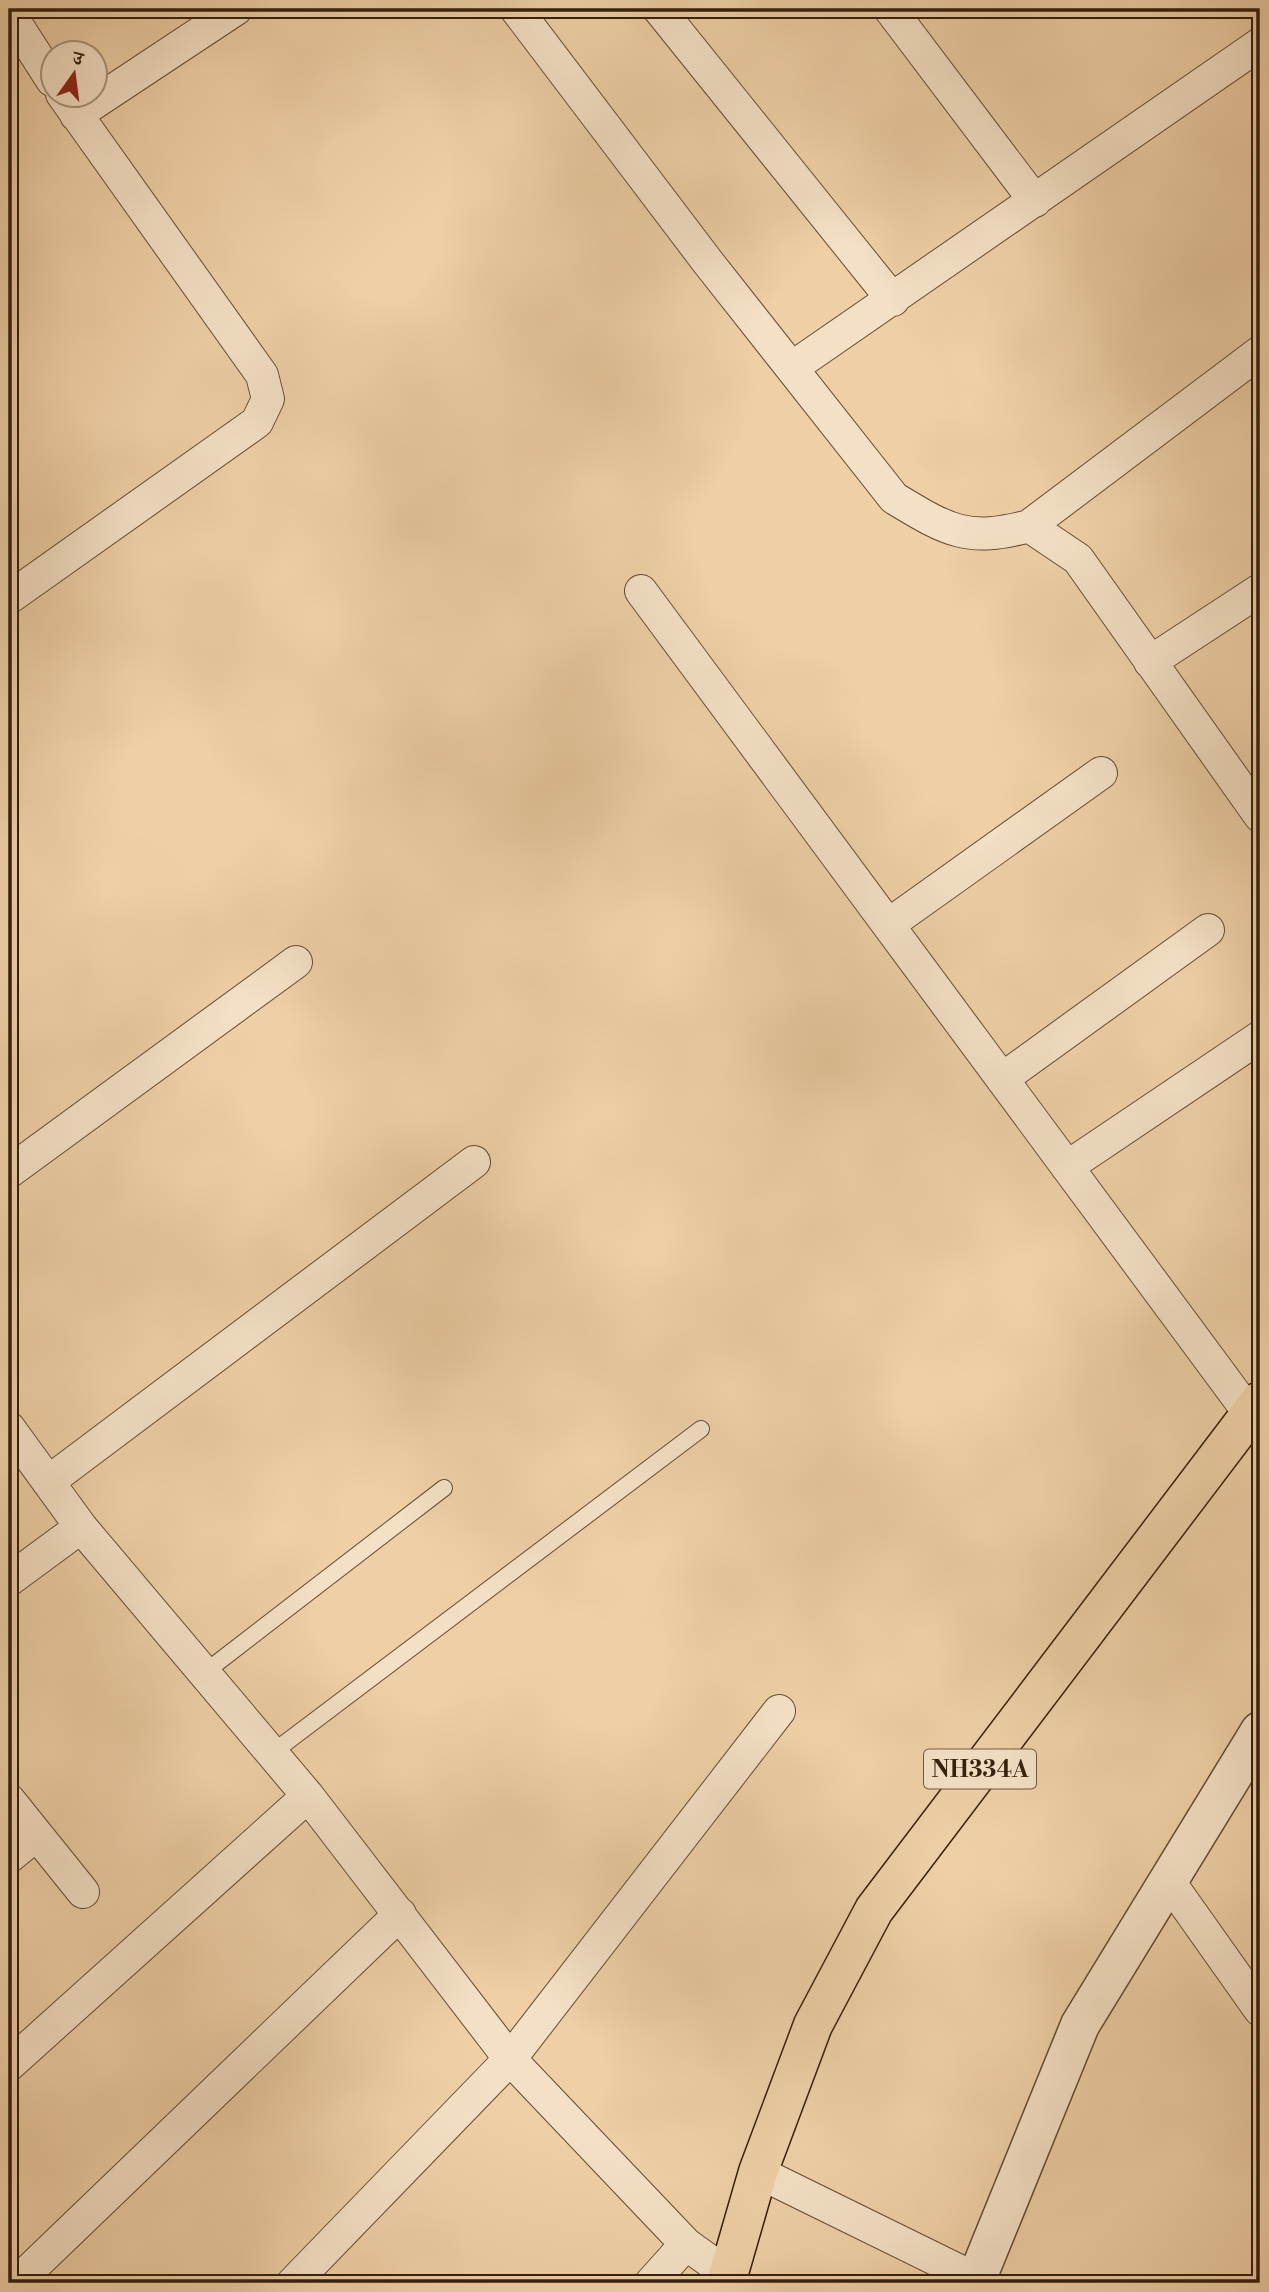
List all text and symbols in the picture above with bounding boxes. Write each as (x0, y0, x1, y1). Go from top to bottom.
north arrow (38, 38, 108, 108)
text: उ (68, 45, 87, 72)
road number: NH334A (924, 1750, 1036, 1788)

